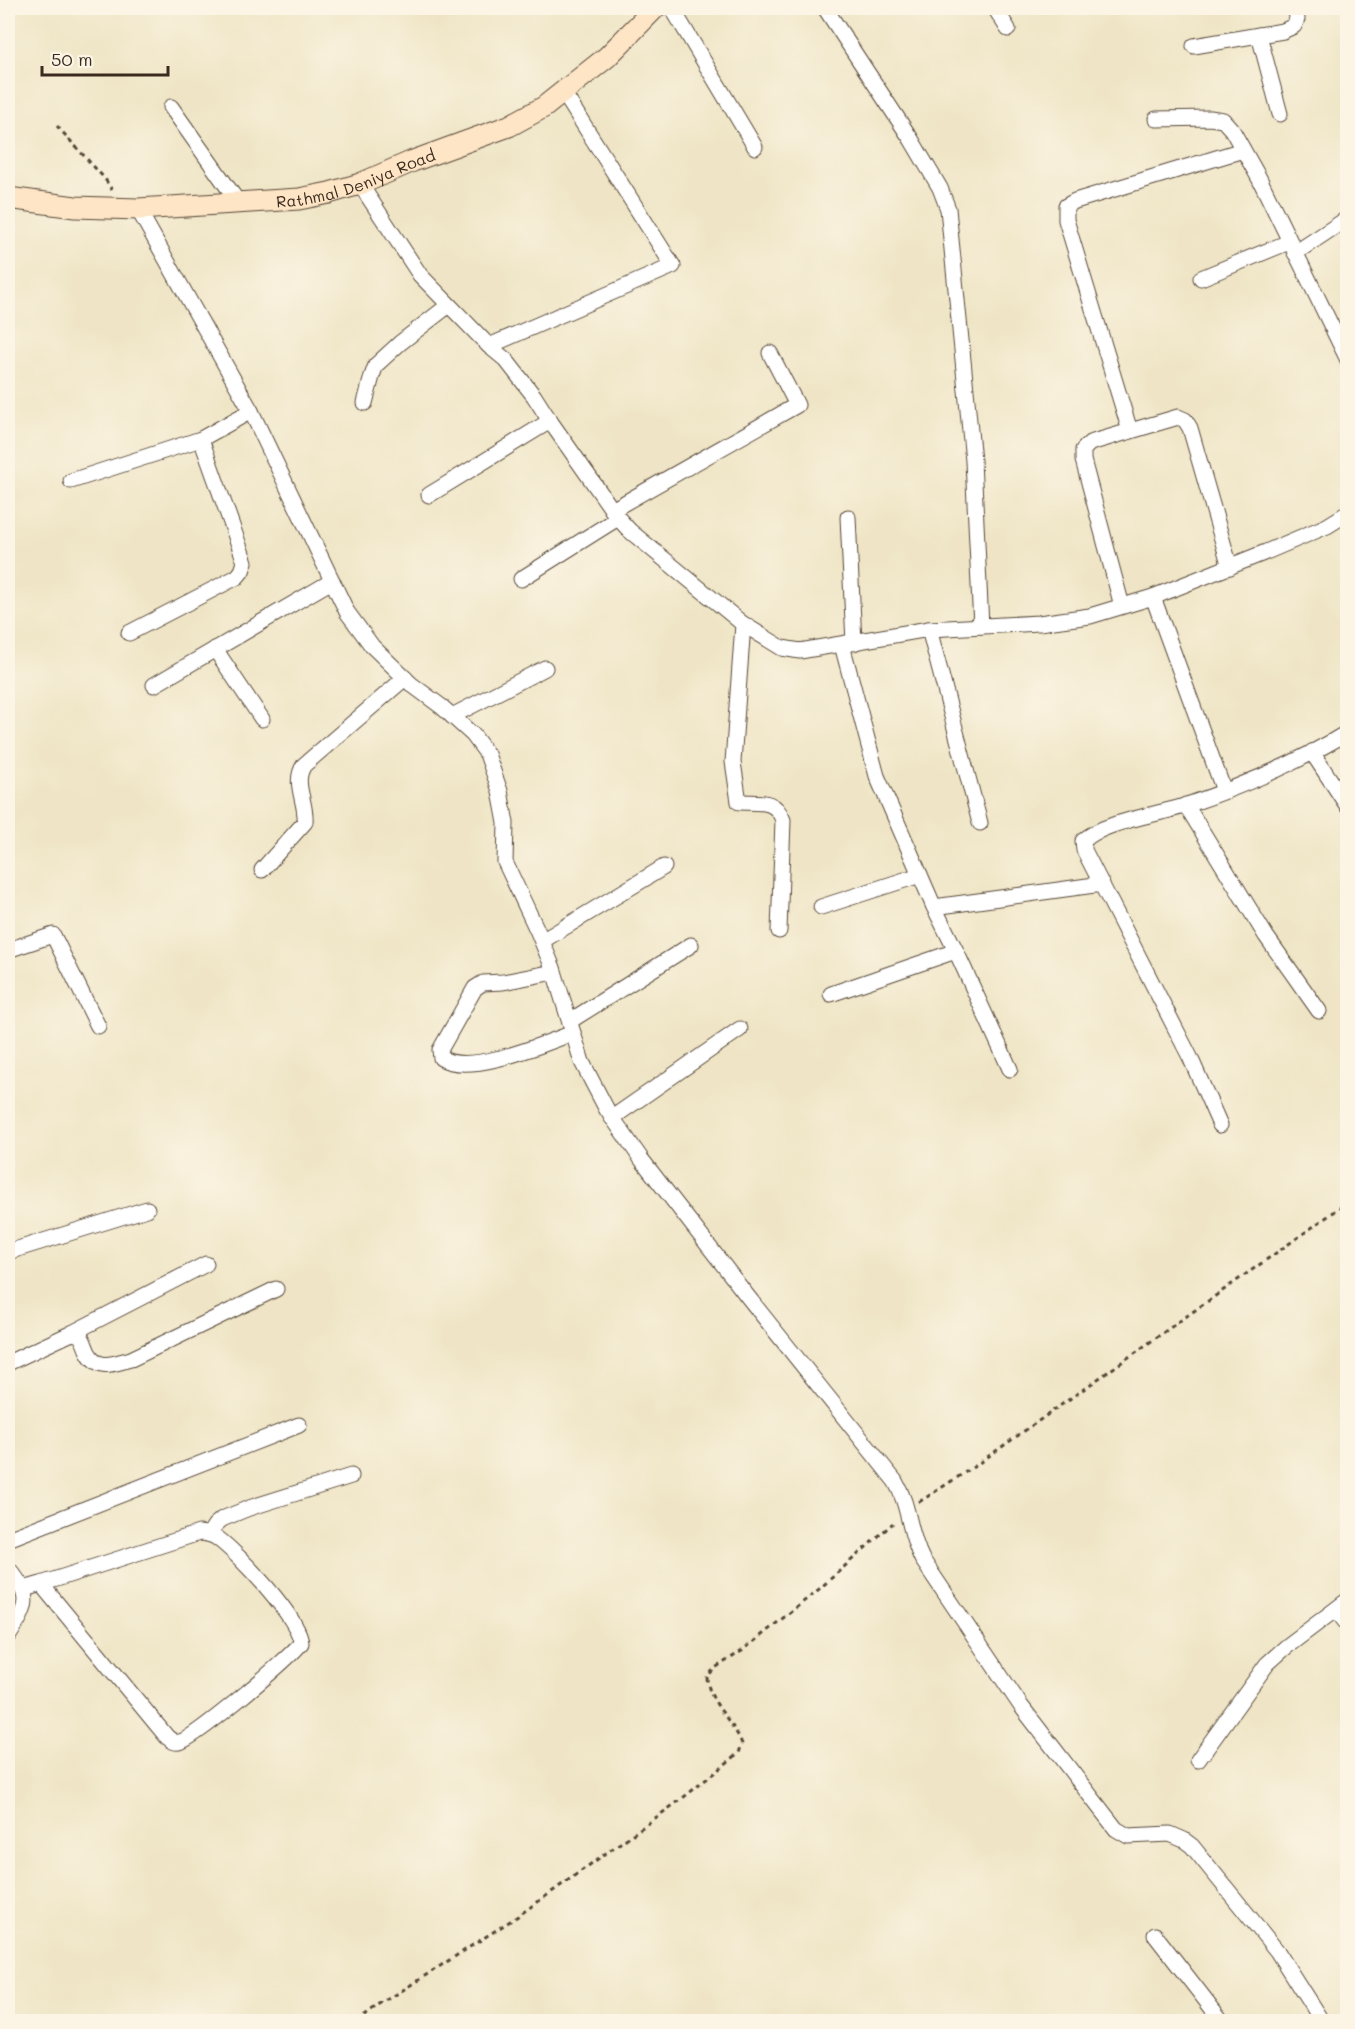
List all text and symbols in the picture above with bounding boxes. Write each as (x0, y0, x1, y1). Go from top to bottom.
scale bar (42, 39, 168, 77)
text: 50 m (51, 47, 93, 71)
street label: Rathmal Deniya Road (275, 143, 438, 211)

